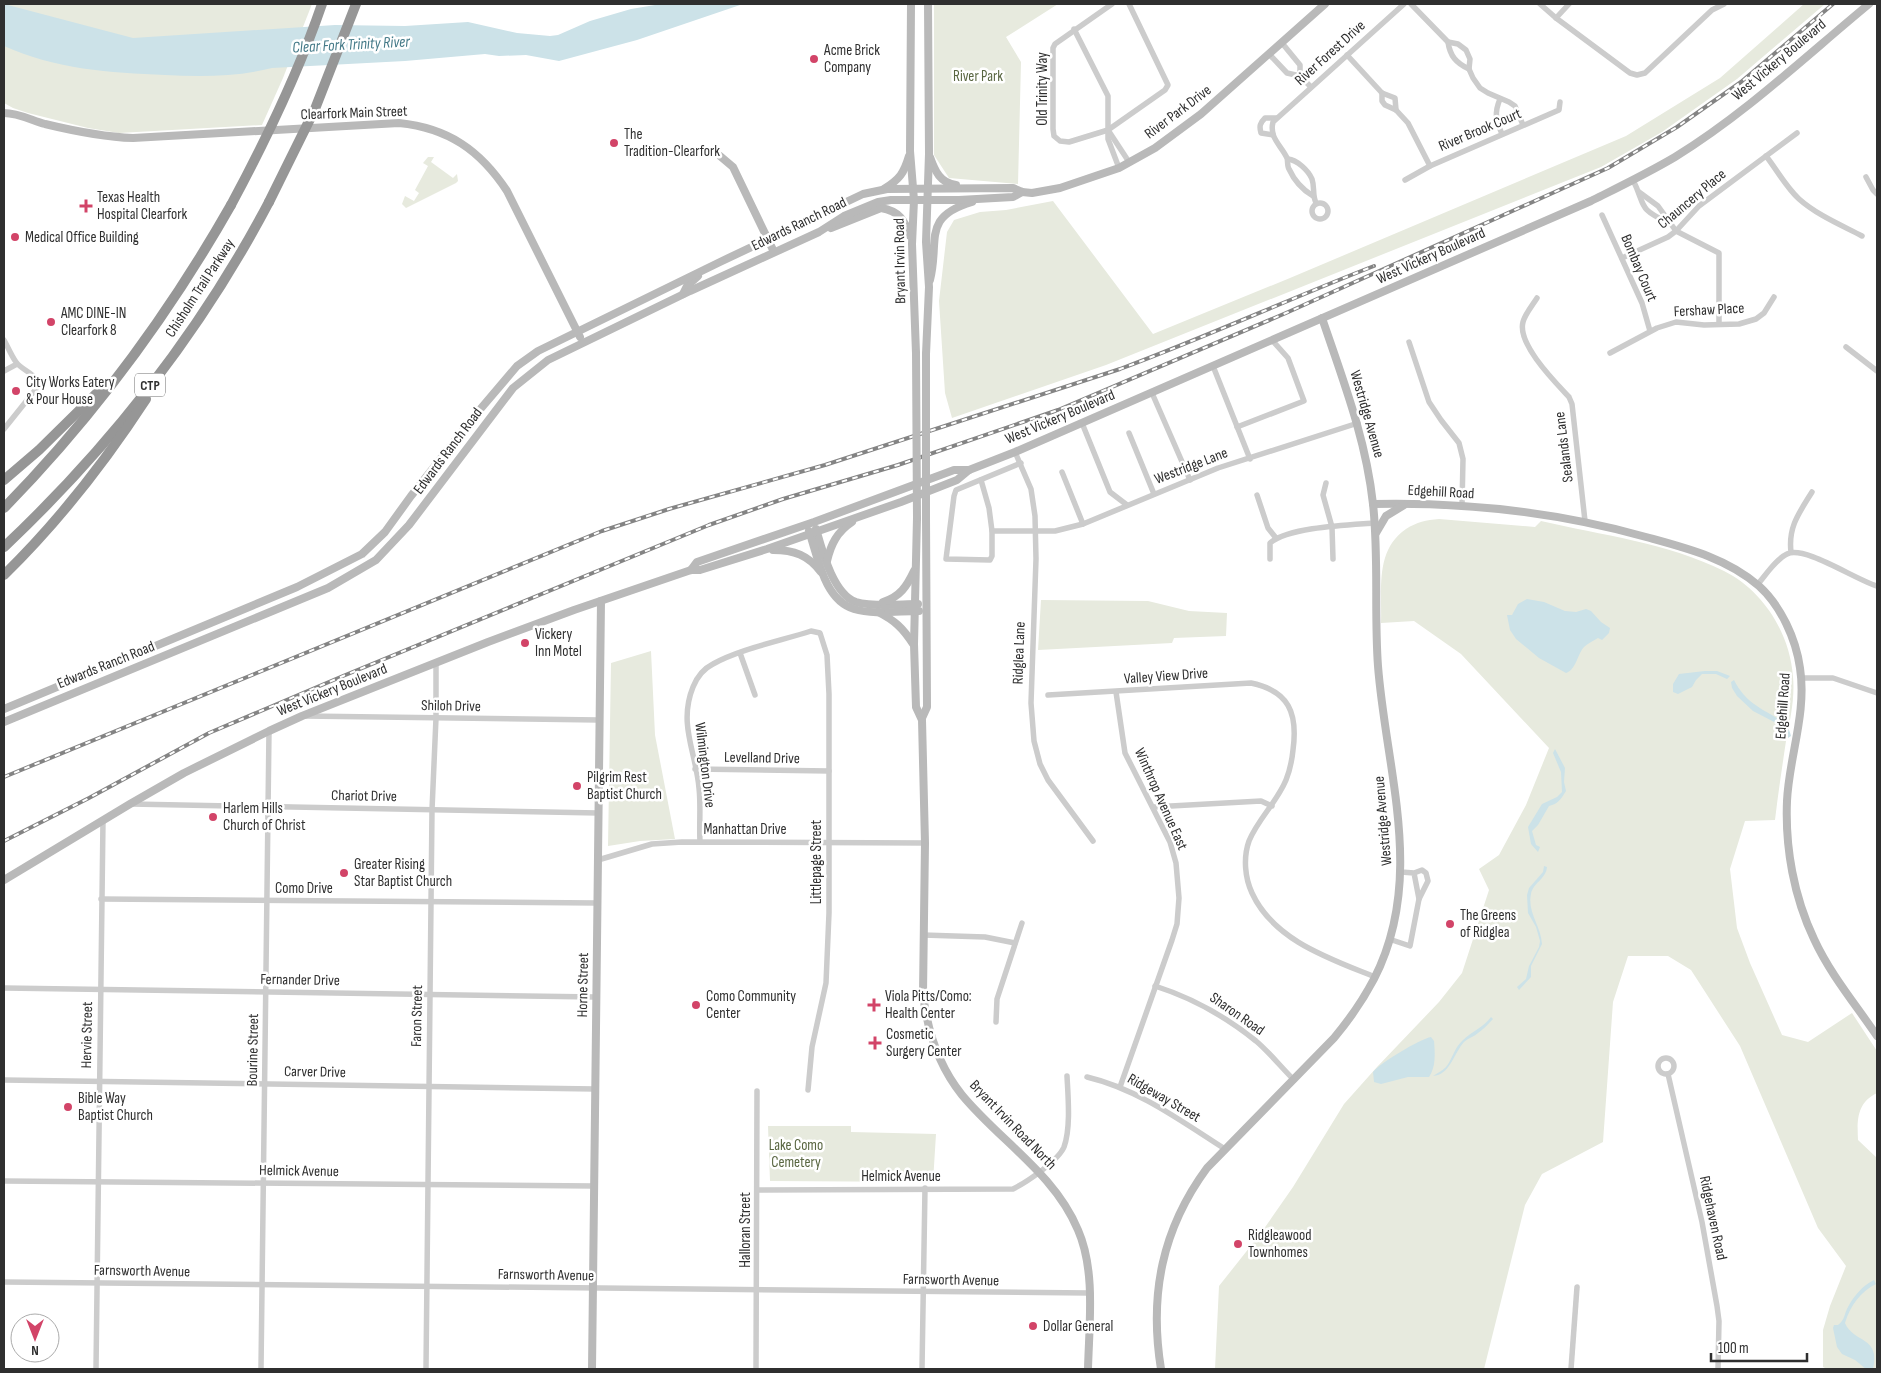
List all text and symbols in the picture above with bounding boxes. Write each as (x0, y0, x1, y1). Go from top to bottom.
street label: West Vickery Boulevard (1728, 15, 1830, 105)
street label: River Forest Drive (1291, 16, 1369, 90)
water label: Clear Fork Trinity River (292, 32, 411, 58)
place label: Acme Brick Company (823, 41, 880, 77)
street label: Old Trinity Way (1033, 52, 1052, 126)
marker: Acme Brick Company (808, 53, 820, 65)
park label: River Park (953, 67, 1003, 86)
street label: River Park Drive (1141, 81, 1215, 143)
street label: Clearfork Main Street (300, 102, 408, 124)
street label: River Brook Court (1436, 104, 1525, 156)
place label: The Tradition-Clearfork (624, 125, 720, 161)
marker: The Tradition-Clearfork (608, 137, 620, 149)
street label: Chauncery Place (1654, 165, 1730, 233)
place label: Texas Health Hospital Clearfork (97, 188, 188, 224)
street label: Edwards Ranch Road (748, 193, 850, 255)
marker: Texas Health Hospital Clearfork (79, 199, 93, 213)
street label: Bryant Irvin Road (890, 218, 910, 304)
street label: West Vickery Boulevard (1374, 224, 1488, 288)
place label: Medical Office Building (25, 228, 139, 247)
marker: Medical Office Building (9, 231, 21, 243)
street label: Bombay Court (1616, 231, 1662, 305)
street label: Chisholm Trail Parkway (161, 235, 239, 341)
street label: Fershaw Place (1673, 299, 1745, 321)
place label: AMC DINE-IN Clearfork 8 (60, 304, 126, 340)
marker: AMC DINE-IN Clearfork 8 (45, 316, 57, 328)
street label: Westridge Avenue (1345, 368, 1389, 460)
place label: City Works Eatery & Pour House (26, 373, 115, 409)
road number: CTP (135, 374, 165, 396)
marker: City Works Eatery & Pour House (10, 385, 22, 397)
street label: West Vickery Boulevard (1002, 385, 1118, 449)
street label: Edwards Ranch Road (409, 404, 487, 498)
street label: Sealands Lane (1550, 411, 1578, 483)
street label: Westridge Lane (1152, 443, 1230, 489)
street label: Edgehill Road (1407, 481, 1475, 503)
street label: Ridglea Lane (1008, 621, 1030, 685)
place label: Vickery Inn Motel (535, 625, 582, 661)
street label: Edwards Ranch Road (55, 637, 157, 693)
marker: Vickery Inn Motel (519, 637, 531, 649)
street label: West Vickery Boulevard (274, 659, 390, 721)
street label: Valley View Drive (1123, 664, 1209, 688)
street label: Edgehill Road (1771, 672, 1795, 740)
street label: Shiloh Drive (421, 696, 481, 716)
street label: Wilmington Drive (690, 721, 720, 809)
street label: Winthrop Avenue East (1130, 745, 1192, 853)
street label: Levelland Drive (724, 748, 800, 768)
place label: Pilgrim Rest Baptist Church (587, 768, 662, 804)
street label: Westridge Avenue (1370, 775, 1396, 867)
marker: Pilgrim Rest Baptist Church (571, 780, 583, 792)
street label: Chariot Drive (331, 786, 397, 806)
place label: Harlem Hills Church of Christ (223, 799, 306, 835)
marker: Harlem Hills Church of Christ (207, 811, 219, 823)
street label: Littlepage Street (807, 819, 826, 904)
street label: Manhattan Drive (703, 820, 787, 839)
place label: Greater Rising Star Baptist Church (354, 855, 452, 891)
marker: Greater Rising Star Baptist Church (338, 867, 350, 879)
street label: Como Drive (275, 879, 333, 898)
place label: The Greens of Ridglea (1460, 906, 1516, 942)
marker: The Greens of Ridglea (1444, 918, 1456, 930)
street label: Horne Street (573, 952, 593, 1017)
street label: Fernander Drive (260, 970, 340, 990)
street label: Faron Street (407, 984, 427, 1047)
place label: Como Community Center (706, 987, 796, 1023)
place label: Viola Pitts/Como: Health Center (885, 987, 972, 1023)
street label: Sharon Road (1206, 988, 1268, 1040)
marker: Viola Pitts/Como: Health Center (867, 998, 881, 1012)
marker: Como Community Center (690, 999, 702, 1011)
street label: Hervie Street (77, 1001, 97, 1069)
street label: Bourine Street (243, 1013, 263, 1087)
place label: Cosmetic Surgery Center (886, 1025, 962, 1061)
marker: Cosmetic Surgery Center (868, 1036, 882, 1050)
street label: Carver Drive (284, 1062, 346, 1082)
street label: Ridgeway Street (1124, 1069, 1204, 1127)
street label: Bryant Irvin Road North (965, 1076, 1061, 1174)
place label: Bible Way Baptist Church (78, 1089, 153, 1125)
marker: Bible Way Baptist Church (62, 1101, 74, 1113)
park label: Lake Como Cemetery (769, 1136, 823, 1172)
street label: Helmick Avenue (259, 1161, 339, 1181)
street label: Helmick Avenue (861, 1167, 941, 1186)
street label: Ridgehaven Road (1695, 1174, 1731, 1262)
street label: Halloran Street (736, 1192, 755, 1268)
place label: Ridgleawood Townhomes (1248, 1226, 1312, 1262)
marker: Ridgleawood Townhomes (1232, 1238, 1244, 1250)
street label: Farnsworth Avenue (94, 1261, 190, 1281)
street label: Farnsworth Avenue (498, 1265, 594, 1285)
street label: Farnsworth Avenue (903, 1270, 999, 1290)
north arrow (10, 1313, 60, 1363)
place label: Dollar General (1043, 1317, 1113, 1336)
marker: Dollar General (1027, 1320, 1039, 1332)
scale bar (1711, 1330, 1807, 1362)
text: 100 m (1718, 1339, 1749, 1358)
text: N (31, 1342, 39, 1359)

